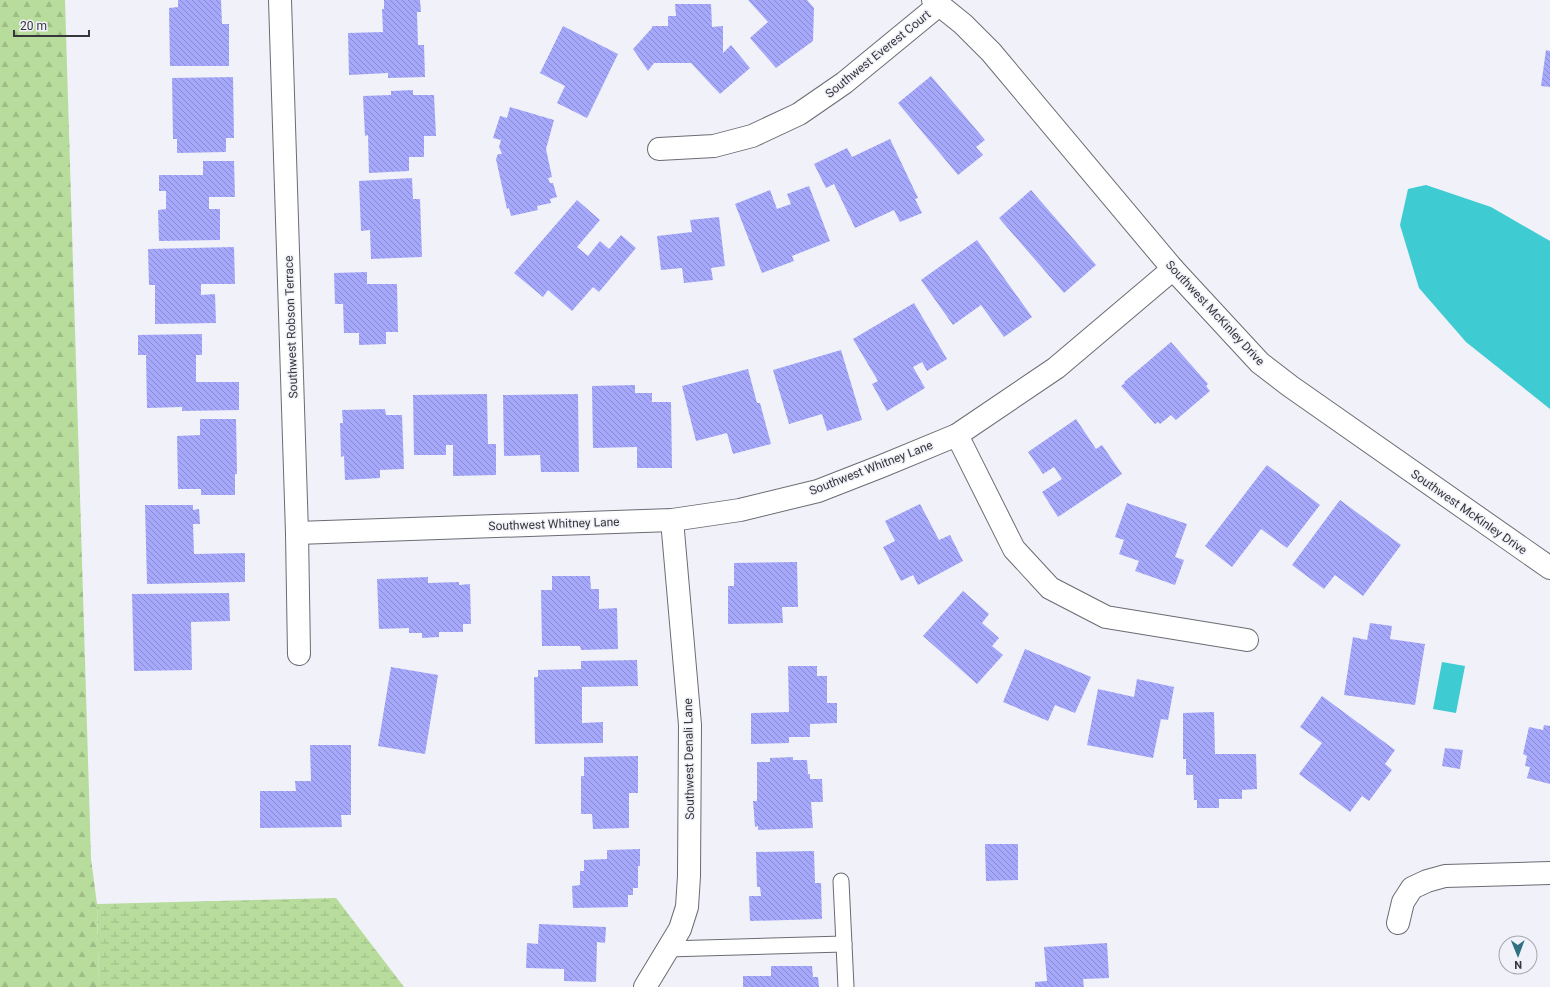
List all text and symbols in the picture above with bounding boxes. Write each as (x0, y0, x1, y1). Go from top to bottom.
street label: Southwest Everest Court (823, 7, 933, 101)
scale bar (14, 12, 89, 38)
text: 20 m (20, 19, 47, 33)
street label: Southwest Robson Terrace (282, 255, 300, 399)
street label: Southwest McKinley Drive (1163, 258, 1267, 368)
street label: Southwest Whitney Lane (807, 438, 935, 498)
street label: Southwest McKinley Drive (1408, 467, 1530, 557)
street label: Southwest Whitney Lane (488, 515, 620, 533)
street label: Southwest Denali Lane (681, 698, 697, 820)
north arrow (1498, 935, 1538, 975)
text: N (1514, 958, 1522, 971)

